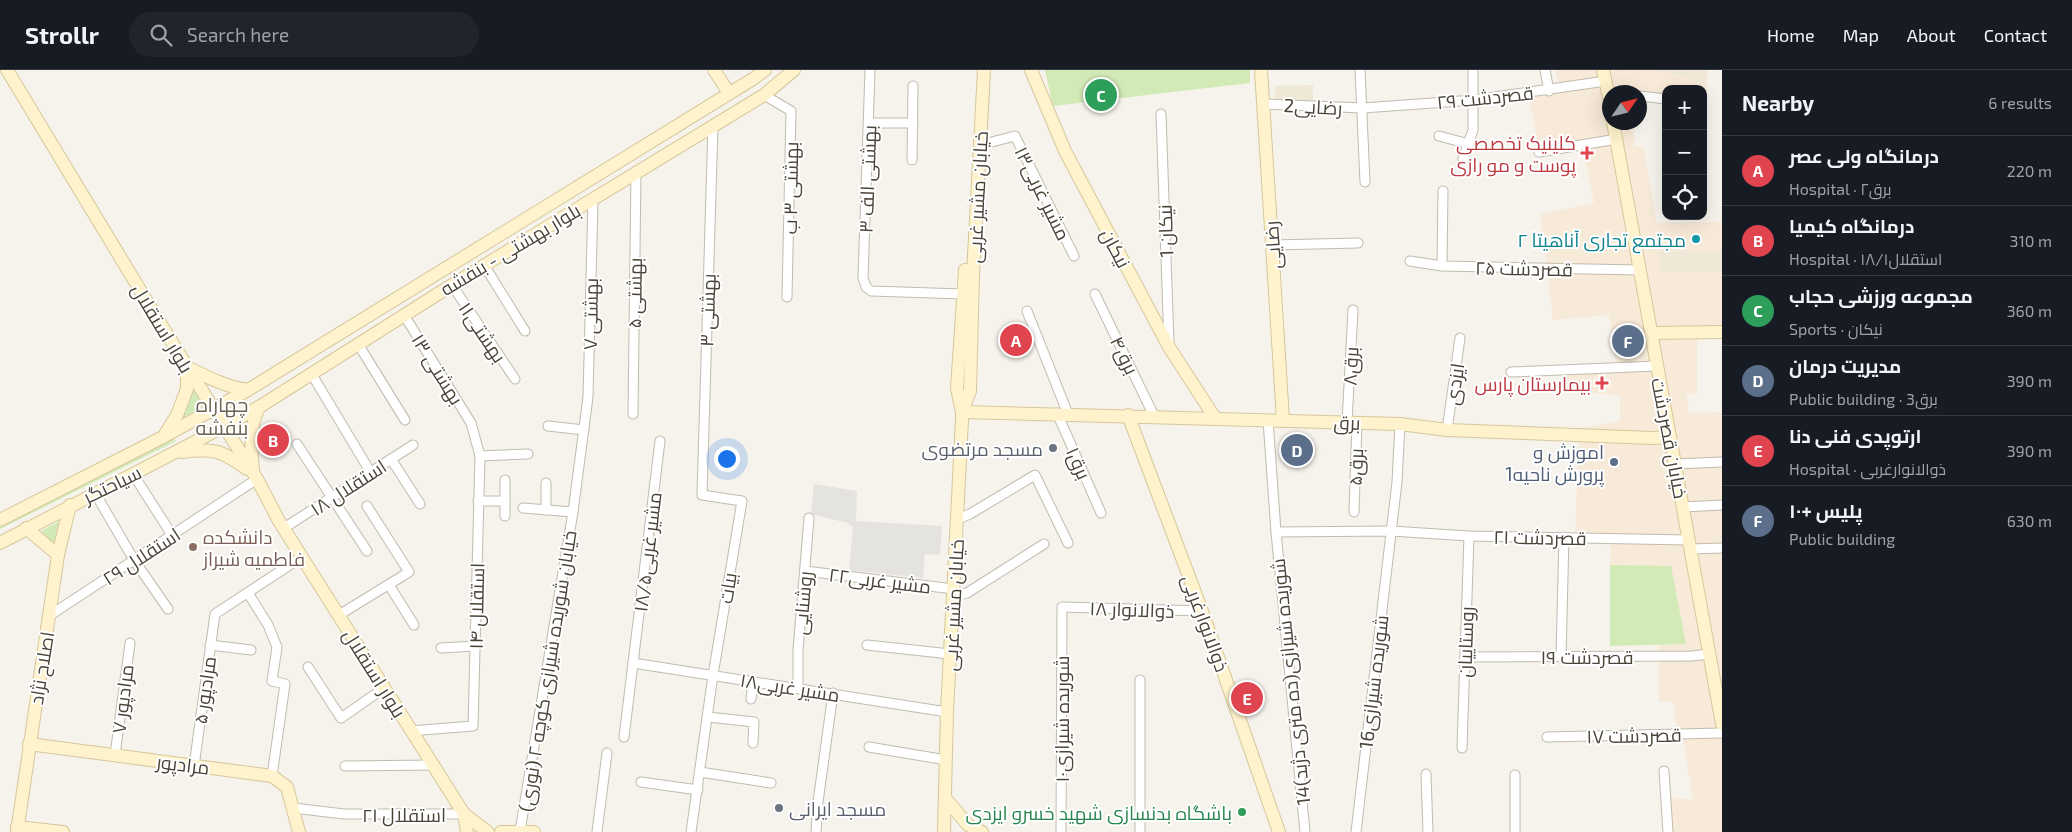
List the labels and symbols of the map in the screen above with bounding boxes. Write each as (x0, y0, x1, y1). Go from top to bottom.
pin: C (1085, 76, 1117, 114)
street label: قصردشت ۲۹ (1435, 80, 1535, 115)
north arrow (1602, 85, 1647, 130)
street label: 2رضایی (1283, 93, 1343, 120)
street label: بهشتی الف ۳ (854, 125, 881, 233)
street label: خیابان مشیر غربی (962, 130, 993, 264)
place label: کلینیک تخصصی پوست و مو رازی (1450, 131, 1576, 178)
street label: بهشتی ۳ ب (778, 141, 803, 235)
street label: مشیر غربی۱۳ (1009, 142, 1076, 244)
marker: کلینیک تخصصی پوست و مو رازی (1580, 146, 1594, 160)
street label: بلوار بهشتی - بنفشه (436, 198, 585, 301)
street label: نیکان 1 (1153, 204, 1178, 258)
street label: رضایی (1259, 220, 1286, 270)
street label: نیکان (1095, 224, 1136, 272)
place label: مجتمع تجاری آناهیتا ۲ (1517, 228, 1686, 254)
marker: مجتمع تجاری آناهیتا ۲ (1690, 233, 1702, 245)
street label: قصردشت ۲۵ (1475, 256, 1573, 281)
street label: بهشتی ۵ (622, 257, 647, 329)
street label: بهشتی ۳ (694, 273, 721, 347)
street label: بهشتی ۷ (578, 278, 603, 350)
street label: بلوار استقلال (126, 279, 199, 377)
street label: بهشتی۱۱ (454, 297, 512, 367)
pin: A (1000, 321, 1032, 359)
pin: F (1612, 322, 1644, 360)
street label: بهشتی ۱۳ (406, 329, 469, 409)
street label: برق۴ (1104, 332, 1144, 379)
street label: برق۸ (1337, 346, 1365, 386)
street label: ایزدی (1440, 362, 1469, 407)
place label: بیمارستان پارس (1474, 372, 1591, 397)
marker: بیمارستان پارس (1595, 376, 1609, 390)
street label: خیابان قصردشت (1646, 376, 1693, 501)
district label: چهاراه بنفشه (196, 392, 248, 439)
street label: برق (1333, 410, 1361, 436)
pin: B (257, 421, 289, 459)
pin: D (1281, 431, 1313, 469)
place label: مسجد مرتضوی (921, 437, 1043, 461)
place label: اموزش و پرورش ناحیه1 (1505, 440, 1604, 487)
marker: مسجد مرتضوی (1047, 442, 1059, 454)
street label: برق۱ (1060, 443, 1096, 484)
your location (714, 446, 740, 472)
street label: برق۵ (1343, 448, 1369, 486)
street label: استقلال ۱۸ (306, 454, 391, 521)
marker: اموزش و پرورش ناحیه1 (1608, 456, 1620, 468)
street label: سیاحتگر (78, 460, 145, 509)
street label: مشیر غربی۱۸/۵ (628, 491, 667, 613)
street label: ۲۹ استقلال (98, 522, 185, 590)
place label: دانشکده فاطمیه شیراز (202, 525, 305, 571)
street label: قصردشت ۲۱ (1493, 525, 1587, 550)
street label: خیابان شوریده شیرازی کوچه ۲ (نوری) (513, 529, 583, 814)
street label: خیابان مشیر غربی (938, 538, 969, 672)
marker: دانشکده فاطمیه شیراز (187, 541, 199, 553)
street label: 14شوریده شیرازی(ده متری دژبد) (1266, 557, 1315, 807)
street label: استقلال ۱۴ (464, 562, 489, 650)
street label: مشیر غربی۲۲ (827, 562, 932, 599)
street label: روشنایی (788, 570, 817, 636)
street label: بیات (713, 571, 741, 605)
street label: ذوالانوارغربی (1177, 571, 1234, 675)
street label: ذوالانوار ۱۸ (1089, 596, 1175, 623)
street label: روستاییان (1452, 606, 1479, 678)
street label: شوریده شیرازی16 (1353, 614, 1394, 750)
street label: بلوار استقلال (338, 624, 411, 722)
street label: اصلاح نژاد (24, 630, 61, 707)
street label: قصردشت ۱۹ (1540, 645, 1634, 669)
street label: ۵ مرادپور (188, 655, 222, 725)
street label: ۱۰شوریده شیرازی (1050, 655, 1074, 783)
street label: ۷ مرادپور (106, 663, 140, 735)
street label: مشیر غربی۱۸ (738, 668, 841, 707)
pin: E (1231, 679, 1263, 717)
street label: قصردشت ۱۷ (1586, 723, 1682, 748)
street label: مرادپور (154, 749, 211, 781)
place label: مسجد ایرانی (789, 797, 886, 821)
place label: باشگاه بدنسازی شهید خسرو ایزدی (966, 801, 1232, 825)
marker: مسجد ایرانی (773, 802, 785, 814)
street label: ۲۱ استقلال (362, 803, 446, 827)
marker: باشگاه بدنسازی شهید خسرو ایزدی (1236, 806, 1248, 818)

